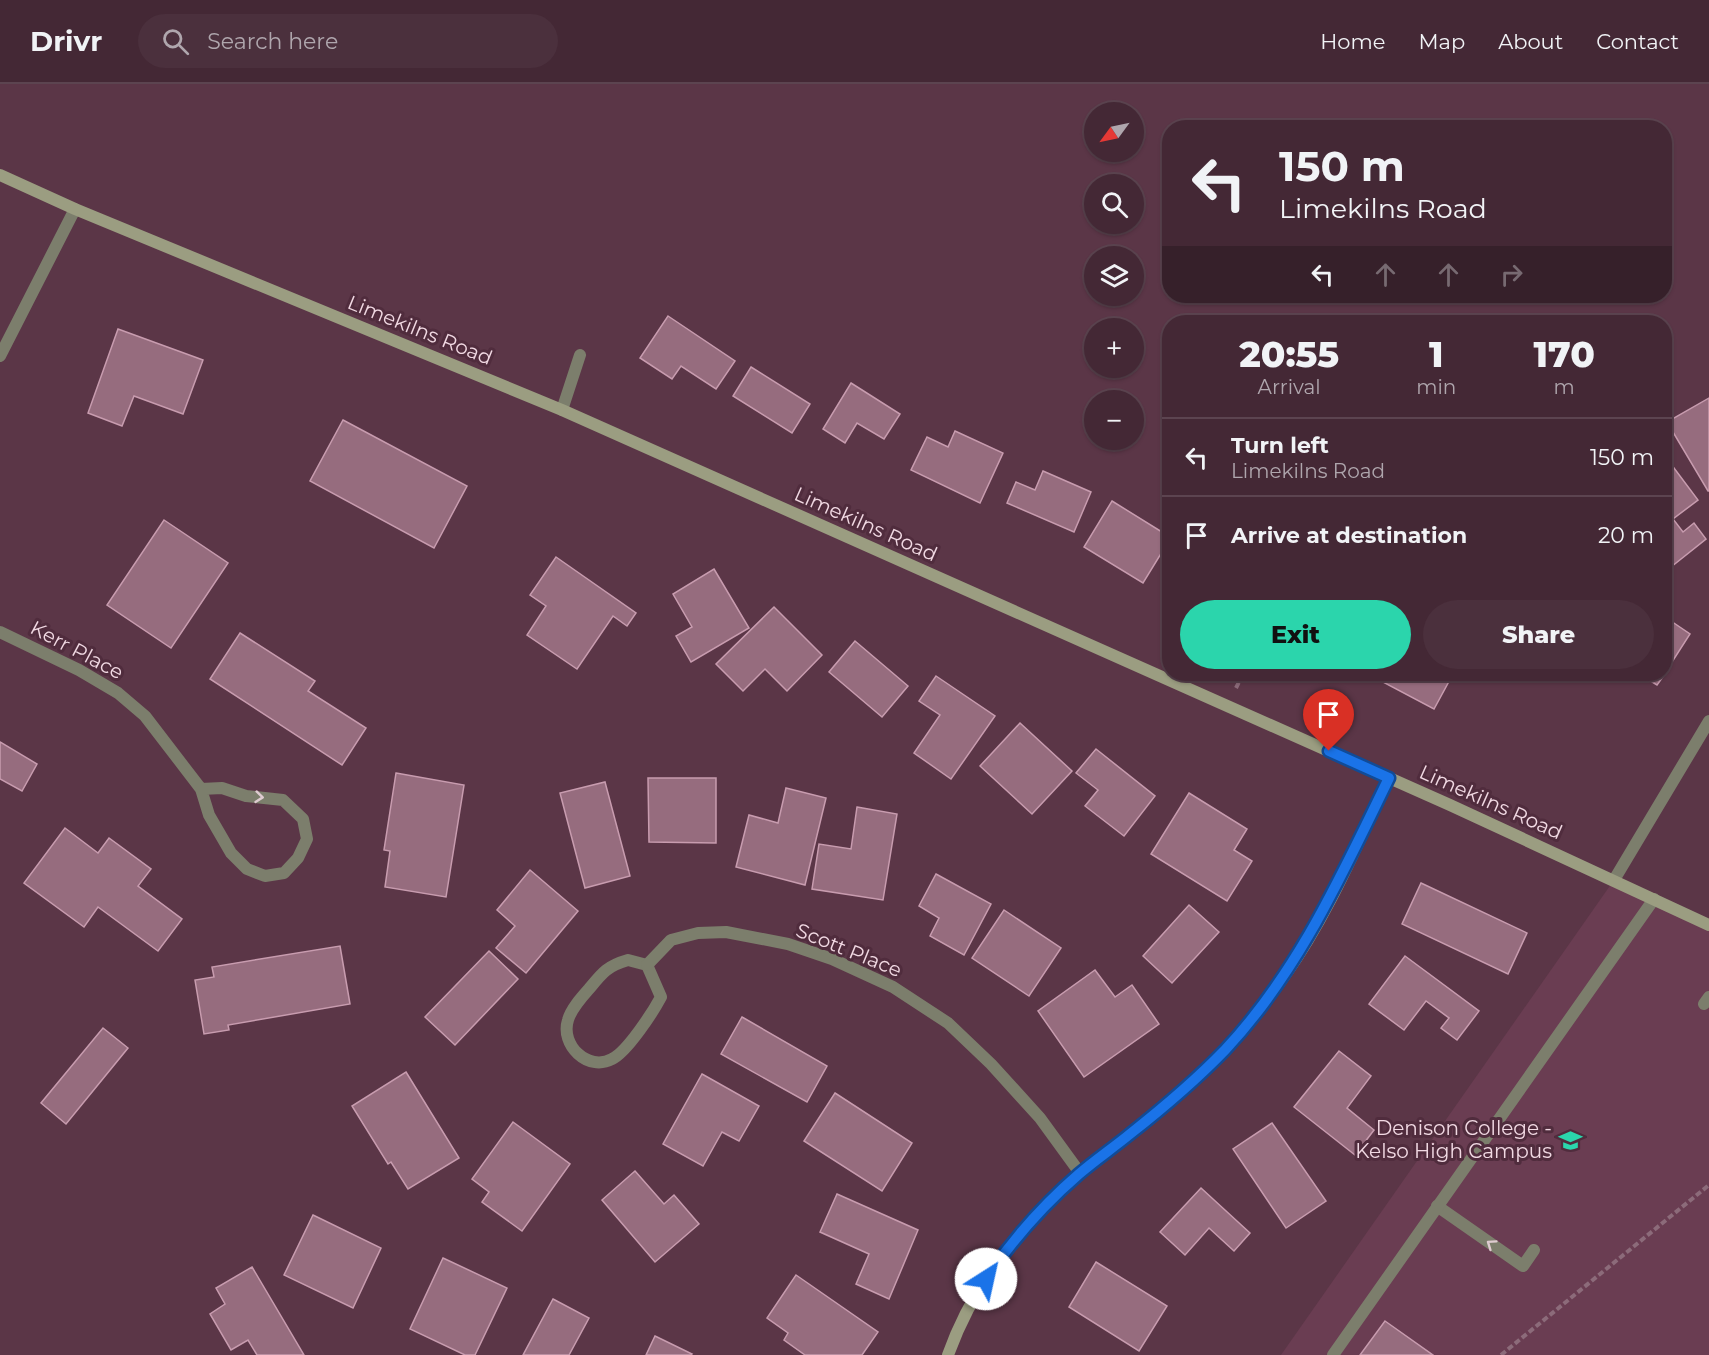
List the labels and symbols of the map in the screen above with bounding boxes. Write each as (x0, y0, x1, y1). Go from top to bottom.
north arrow (1084, 102, 1144, 162)
street label: Limekilns Road (344, 290, 496, 370)
street label: Limekilns Road (791, 482, 941, 566)
street label: Kerr Place (26, 616, 128, 684)
pin (1303, 689, 1354, 751)
street label: Limekilns Road (1416, 760, 1566, 844)
one-way arrow (254, 791, 263, 803)
street label: Scott Place (793, 918, 905, 982)
place label: Denison College - Kelso High Campus (1355, 1116, 1552, 1163)
school or university icon: Denison College - Kelso High Campus (1557, 1127, 1583, 1153)
one-way arrow (1487, 1240, 1498, 1251)
position arrow (954, 1247, 1018, 1311)

